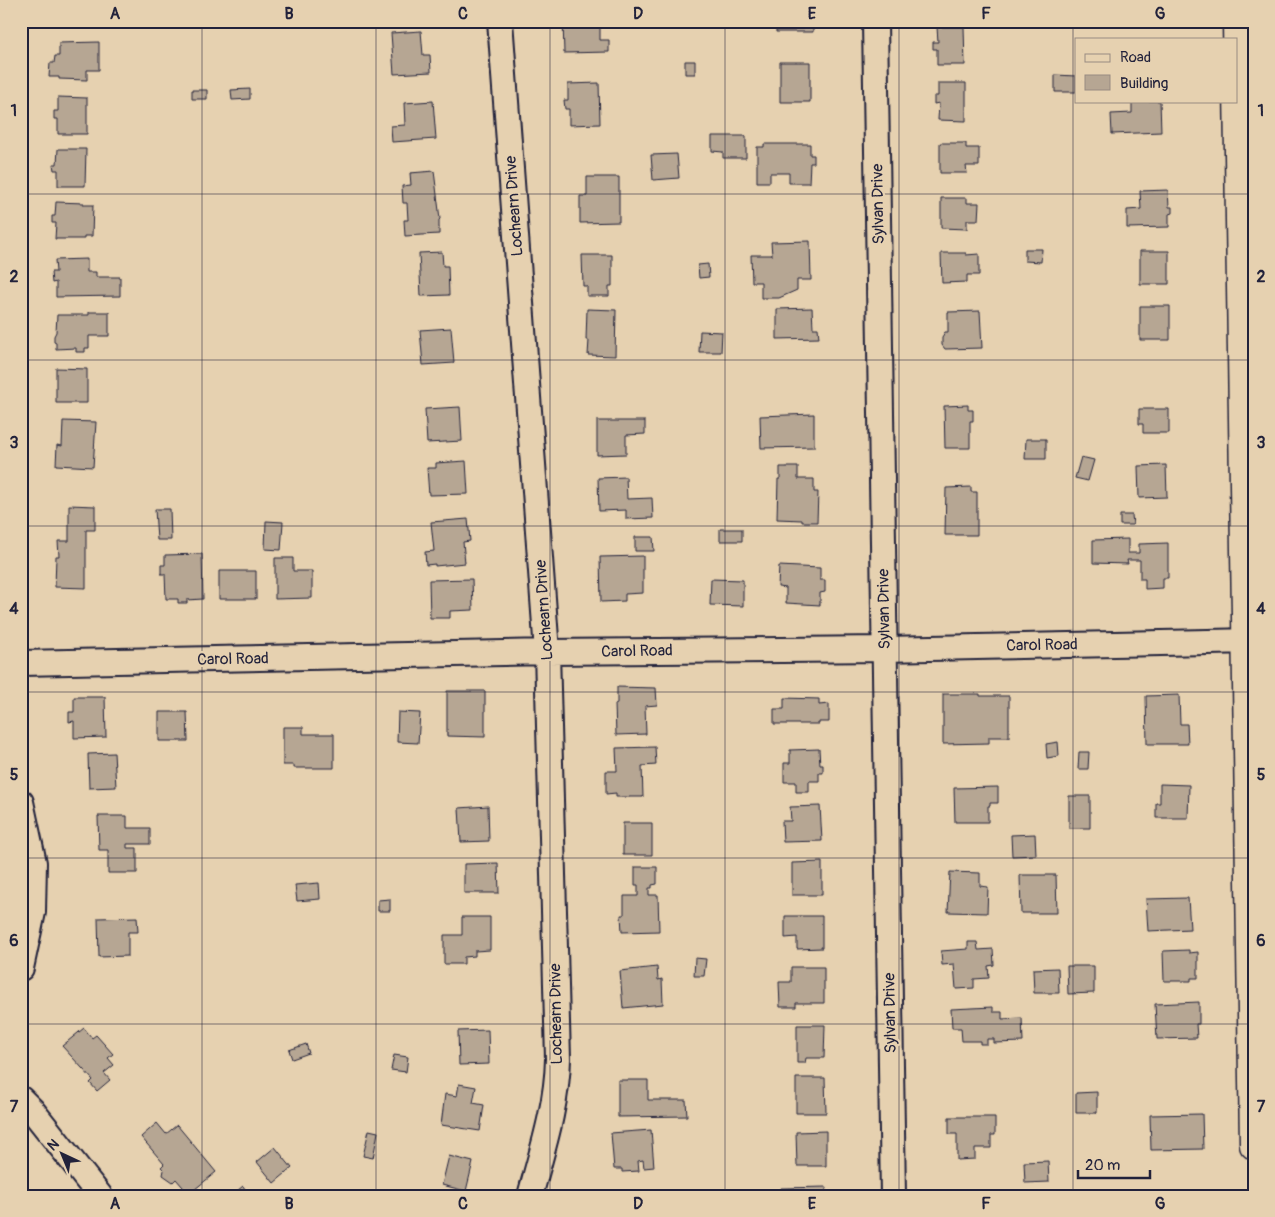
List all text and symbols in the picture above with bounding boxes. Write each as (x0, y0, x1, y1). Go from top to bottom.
text: A (110, 4, 121, 24)
text: B (284, 4, 294, 24)
text: C (458, 4, 468, 24)
text: D (633, 4, 643, 24)
text: E (808, 4, 817, 24)
text: F (981, 4, 991, 24)
text: G (1155, 4, 1166, 24)
legend (1075, 38, 1238, 102)
text: Road (1120, 48, 1151, 67)
text: Building (1120, 74, 1168, 93)
text: 1 (11, 101, 17, 121)
text: 1 (1258, 101, 1264, 121)
street label: Lochearn Drive (500, 155, 527, 257)
street label: Sylvan Drive (867, 163, 889, 245)
text: 2 (10, 267, 19, 287)
text: 2 (1257, 267, 1266, 287)
text: 3 (10, 433, 19, 453)
text: 3 (1257, 433, 1266, 453)
street label: Lochearn Drive (530, 559, 557, 661)
street label: Sylvan Drive (873, 568, 895, 650)
text: 4 (9, 599, 19, 619)
text: 4 (1256, 599, 1266, 619)
street label: Carol Road (1006, 634, 1078, 656)
street label: Carol Road (601, 640, 673, 662)
street label: Carol Road (197, 648, 269, 670)
text: 5 (10, 765, 19, 785)
text: 5 (1257, 765, 1266, 785)
text: 6 (9, 931, 19, 951)
text: 6 (1256, 931, 1266, 951)
street label: Lochearn Drive (545, 963, 567, 1065)
street label: Sylvan Drive (879, 972, 901, 1054)
text: 7 (10, 1097, 19, 1117)
text: 7 (1257, 1097, 1266, 1117)
north arrow (38, 1130, 88, 1180)
text: N (44, 1136, 63, 1154)
scale bar (1078, 1147, 1150, 1179)
text: 20 m (1085, 1156, 1120, 1175)
text: A (110, 1194, 121, 1214)
text: B (284, 1194, 294, 1214)
text: C (458, 1194, 468, 1214)
text: D (633, 1194, 643, 1214)
text: E (808, 1194, 817, 1214)
text: F (981, 1194, 991, 1214)
text: G (1155, 1194, 1166, 1214)

